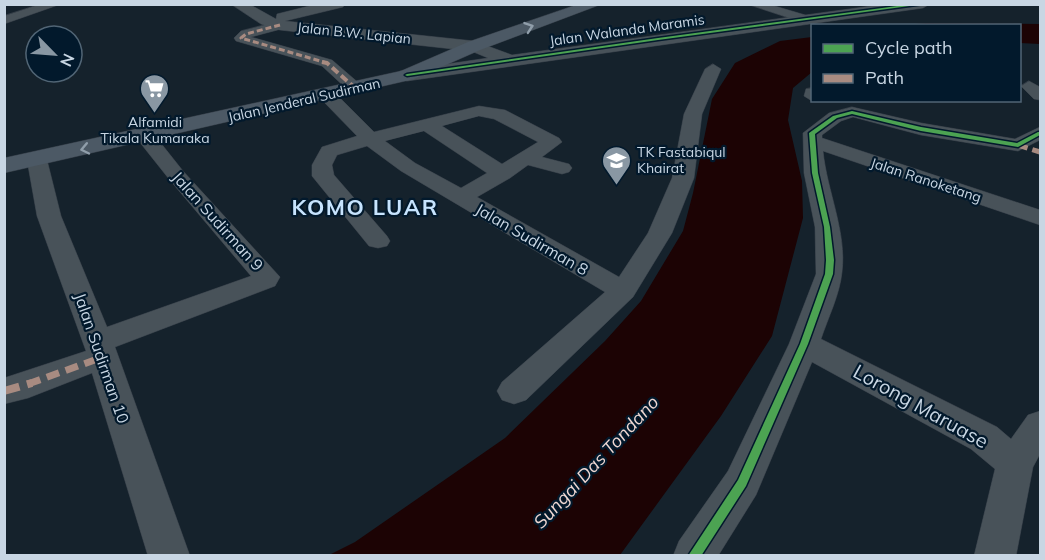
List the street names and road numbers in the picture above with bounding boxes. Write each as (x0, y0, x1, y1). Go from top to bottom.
street label: Jalan Walanda Maramis (548, 10, 706, 50)
street label: Jalan B.W. Lapian (296, 18, 412, 48)
street label: Jalan Jenderal Sudirman (226, 74, 382, 126)
street label: Jalan Ranoketang (868, 154, 984, 206)
street label: Jalan Sudirman 9 (168, 167, 268, 275)
street label: Jalan Sudirman 8 (472, 199, 592, 279)
street label: Jalan Sudirman 10 (70, 290, 134, 426)
street label: Lorong Maruase (849, 359, 993, 453)

